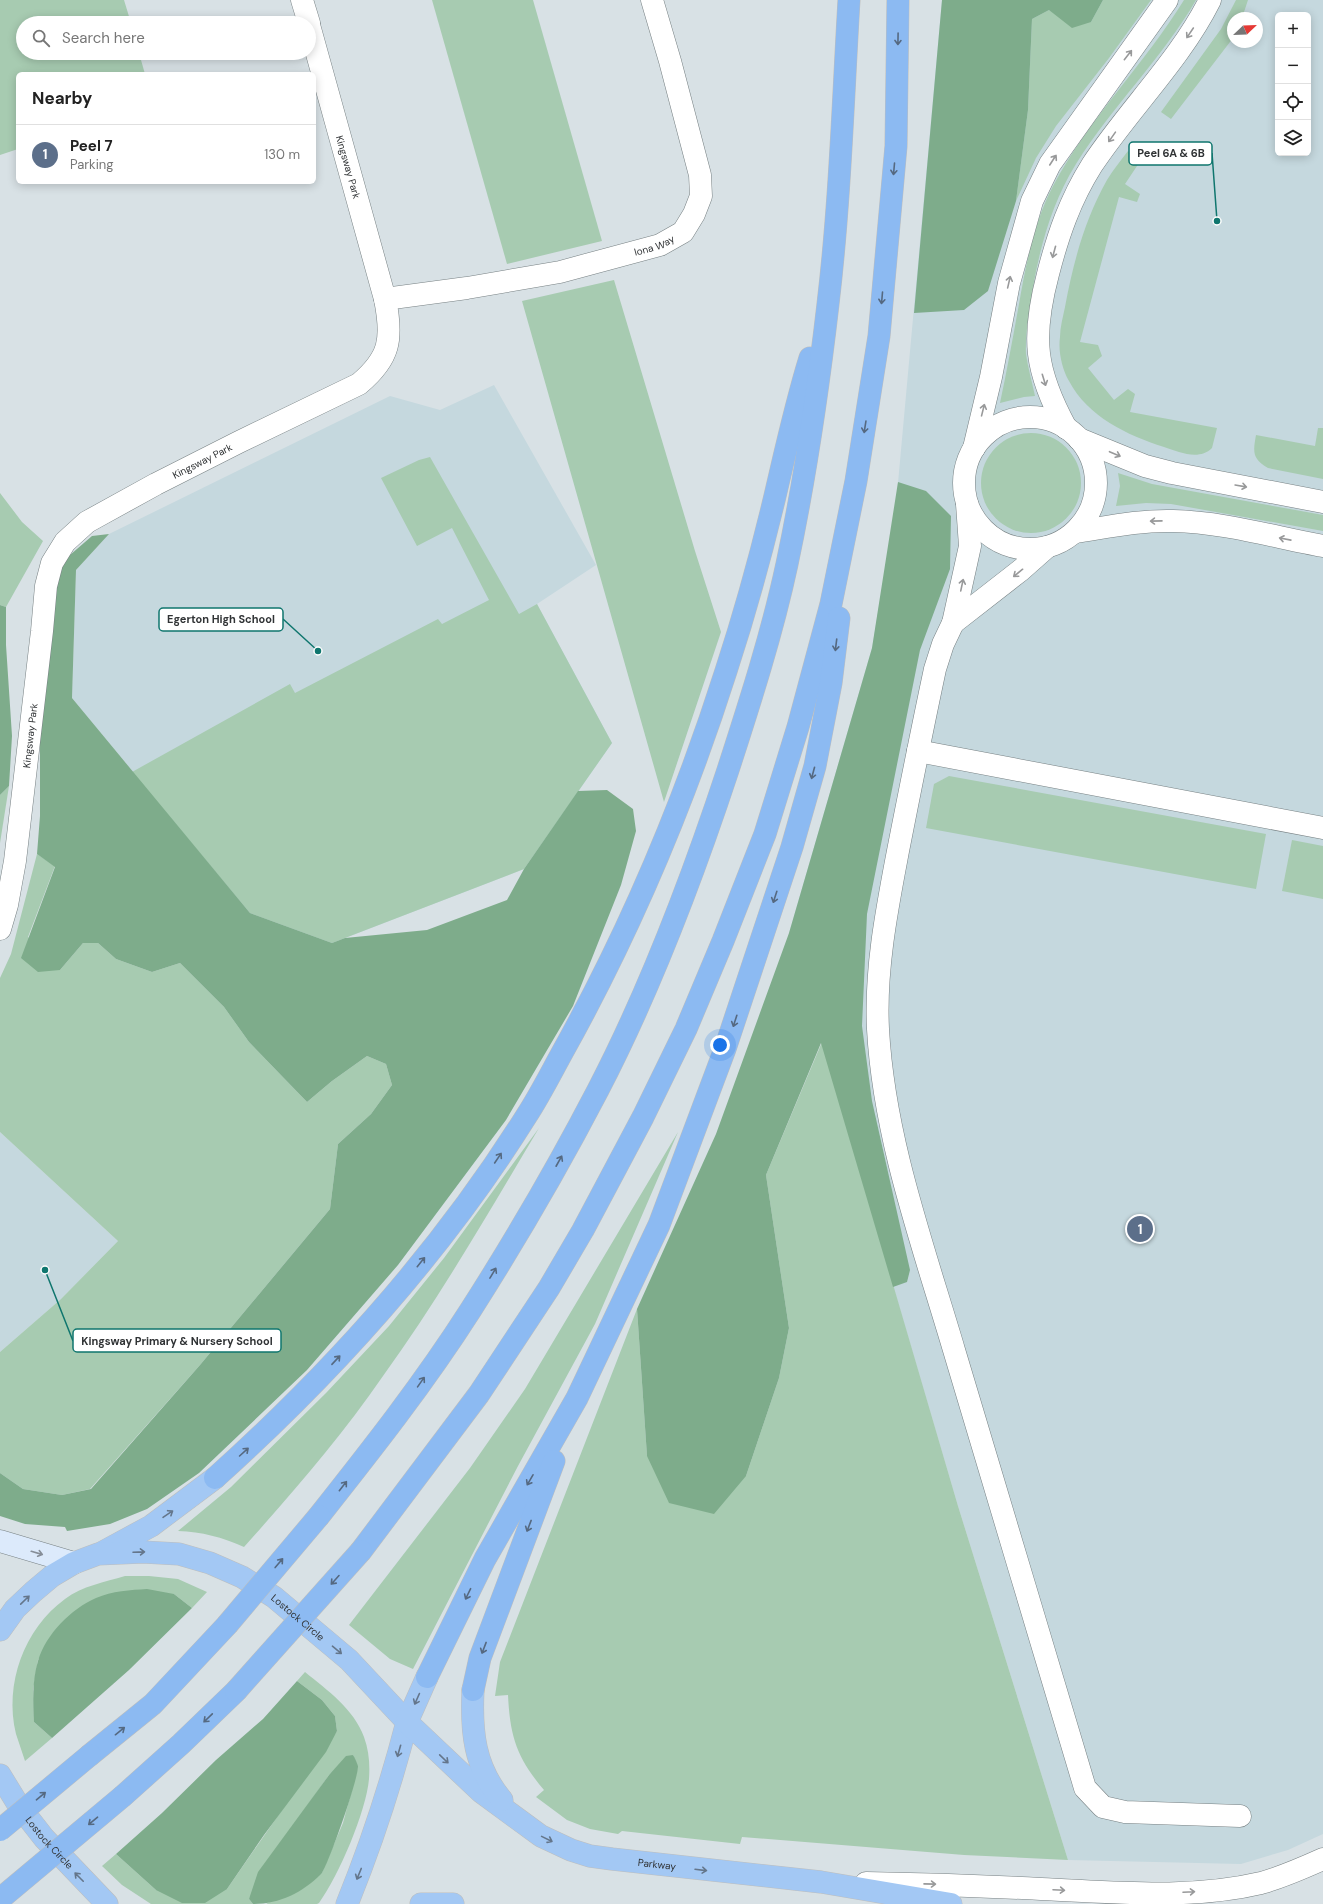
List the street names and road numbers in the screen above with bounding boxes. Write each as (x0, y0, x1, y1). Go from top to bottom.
street label: Kingsway Park (333, 134, 363, 200)
street label: Iona Way (632, 232, 677, 258)
street label: Kingsway Park (170, 440, 234, 481)
street label: Kingsway Park (19, 702, 40, 769)
street label: Lostock Circle (269, 1591, 328, 1643)
street label: Lostock Circle (23, 1814, 76, 1872)
street label: Parkway (637, 1855, 677, 1873)

